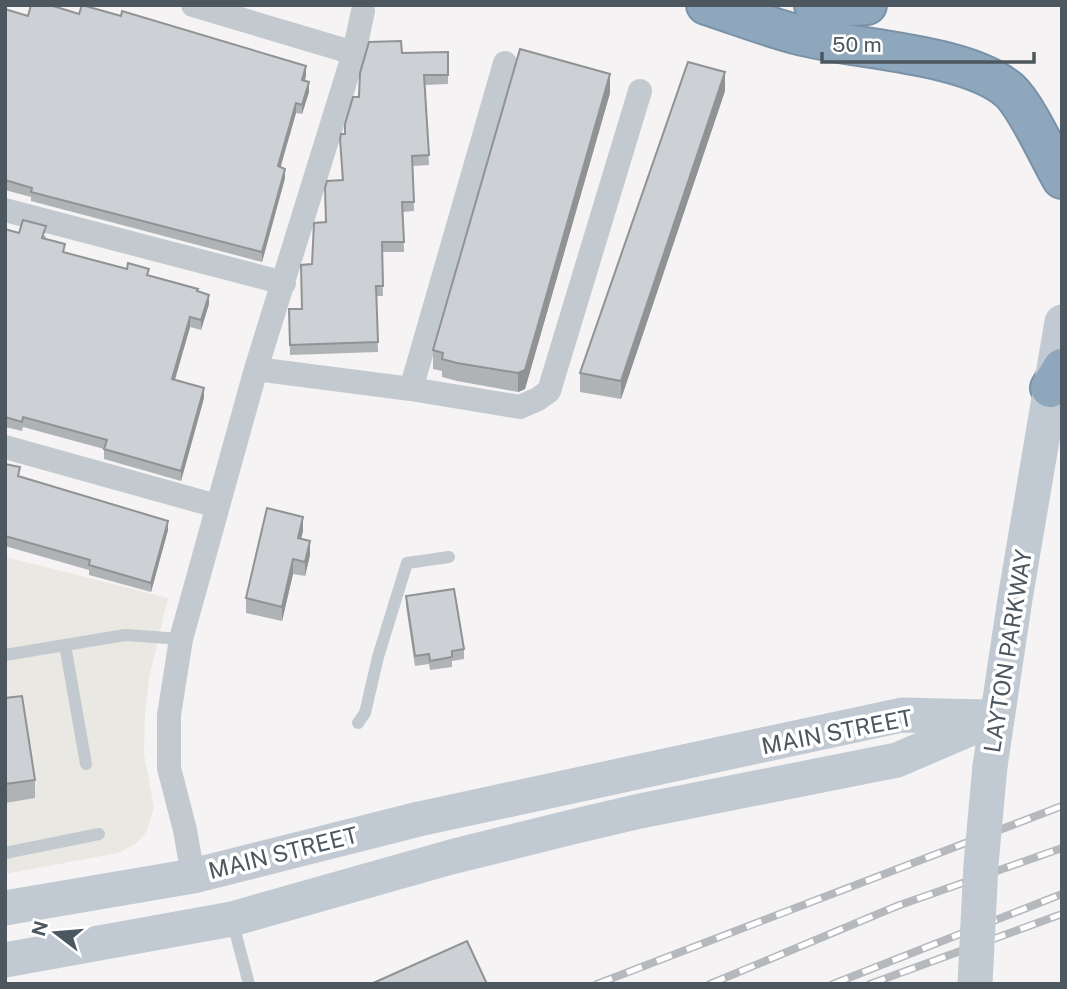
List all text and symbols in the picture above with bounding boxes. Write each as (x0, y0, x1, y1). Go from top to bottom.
scale bar (822, 21, 1034, 65)
text: 50 m (832, 32, 882, 57)
street label: LAYTON PARKWAY (978, 547, 1037, 754)
street label: MAIN STREET (759, 704, 915, 759)
street label: MAIN STREET (205, 821, 361, 884)
north arrow (21, 898, 91, 968)
text: N (27, 918, 52, 938)

